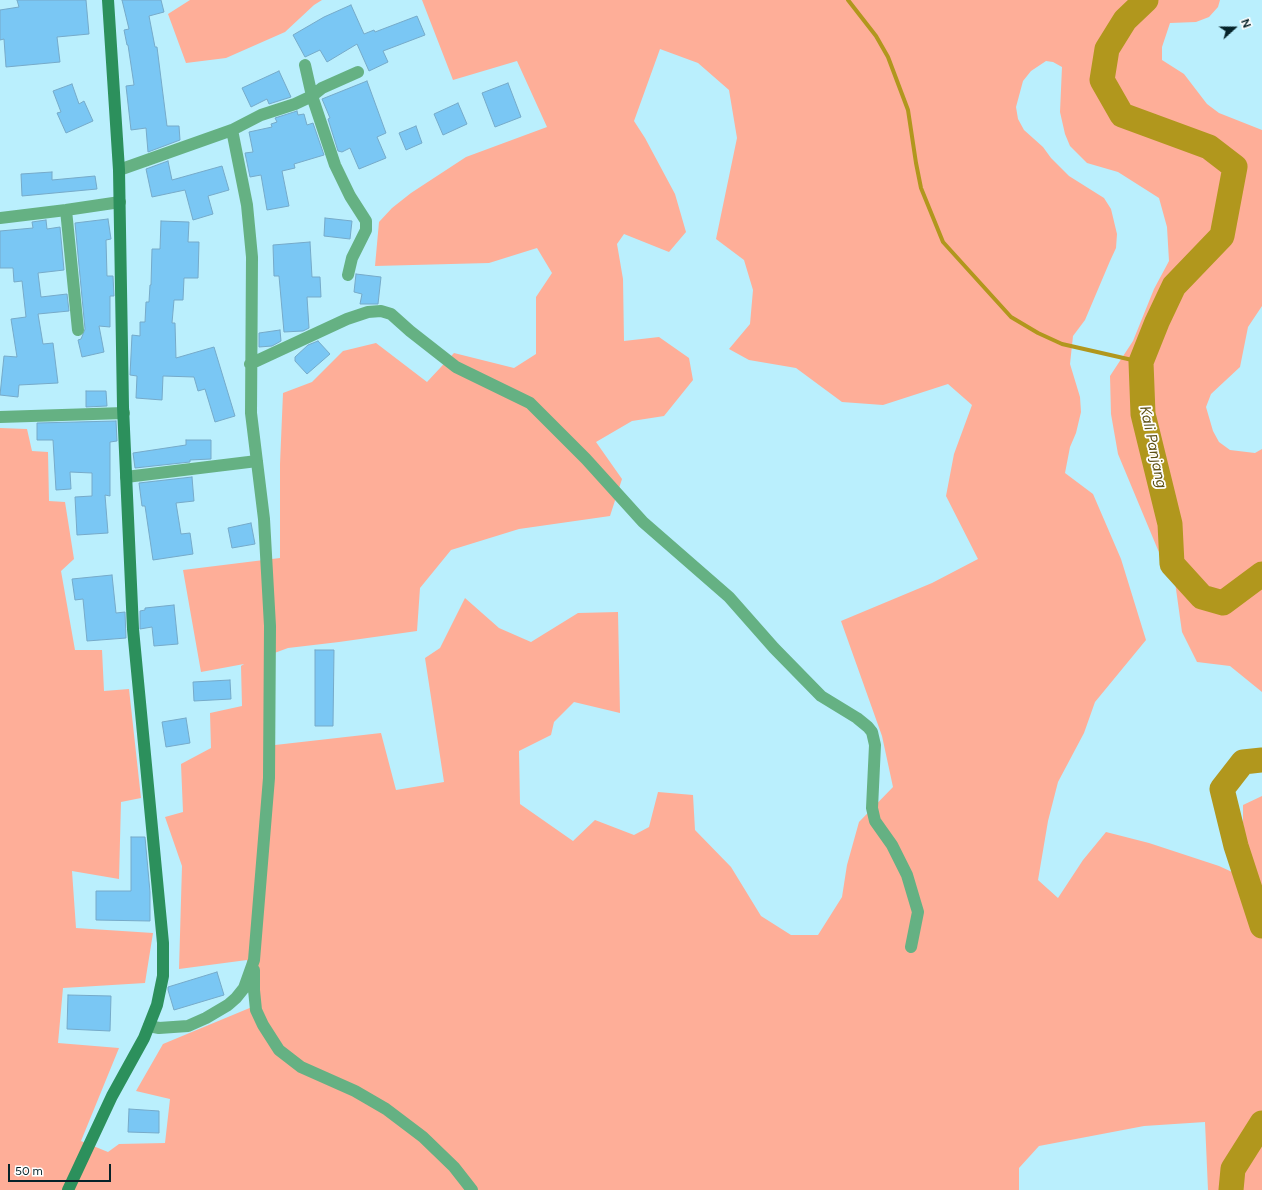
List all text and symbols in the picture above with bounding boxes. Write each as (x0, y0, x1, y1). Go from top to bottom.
north arrow (1214, 8, 1254, 48)
text: N (1238, 17, 1253, 30)
water label: Kali Panjang (1135, 404, 1171, 490)
scale bar (10, 1156, 113, 1182)
text: 50 m (15, 1164, 43, 1178)

